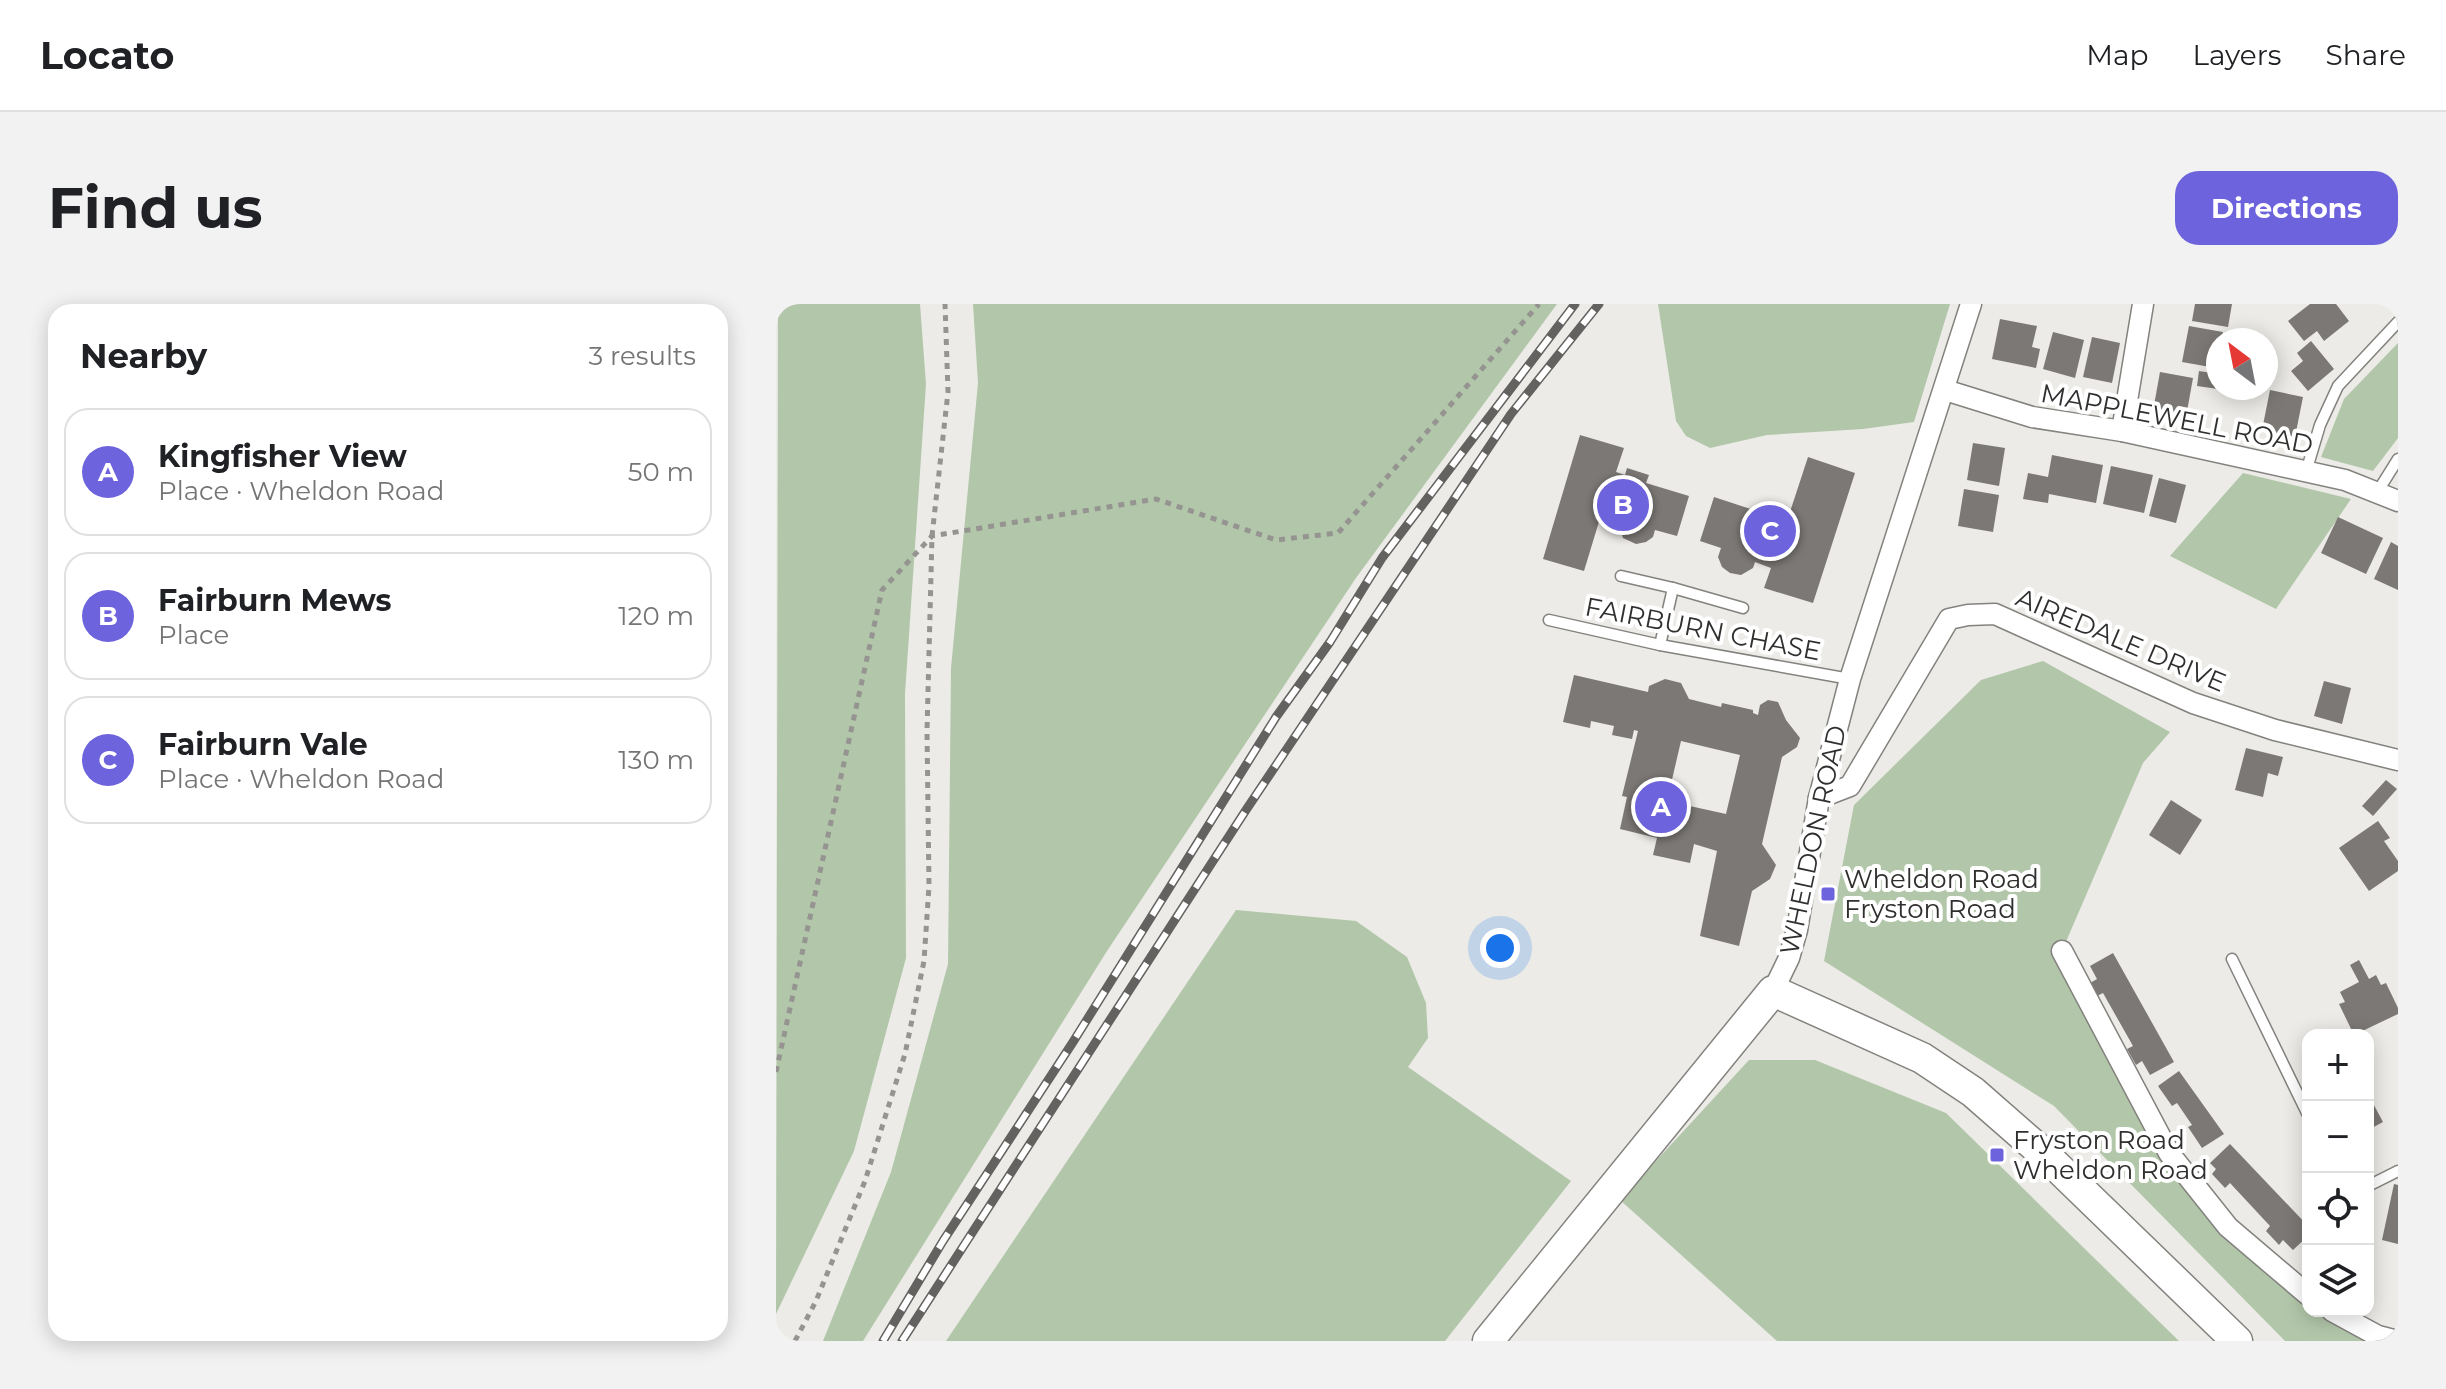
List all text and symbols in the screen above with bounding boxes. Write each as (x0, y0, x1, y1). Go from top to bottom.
text: Locato (40, 32, 174, 79)
text: Map (2086, 38, 2149, 72)
text: Layers (2193, 38, 2282, 72)
text: Share (2326, 38, 2406, 72)
button: Directions (2175, 171, 2398, 245)
text: Find us (48, 174, 262, 242)
north arrow (2206, 328, 2278, 400)
text: Nearby (80, 335, 207, 377)
text: 3 results (589, 340, 696, 372)
street label: MAPPLEWELL ROAD (2038, 377, 2316, 461)
text: Kingfisher View (158, 438, 407, 475)
text: A (98, 456, 118, 488)
text: 50 m (628, 456, 694, 488)
text: Place · Wheldon Road (158, 475, 444, 507)
pin: B (1597, 475, 1649, 535)
pin: C (1744, 501, 1796, 561)
street label: AIREDALE DRIVE (2011, 581, 2231, 699)
text: Fairburn Mews (158, 582, 392, 619)
street label: FAIRBURN CHASE (1582, 590, 1824, 668)
text: B (98, 600, 118, 632)
text: 120 m (618, 600, 694, 632)
text: Place (158, 619, 229, 651)
street label: WHELDON ROAD (1773, 722, 1853, 958)
text: Fairburn Vale (158, 726, 368, 763)
text: C (99, 744, 117, 776)
text: 130 m (618, 744, 694, 776)
text: Place · Wheldon Road (158, 763, 444, 795)
pin: A (1635, 777, 1687, 837)
place label: Wheldon Road Fryston Road (1844, 863, 2039, 925)
marker: Wheldon Road Fryston Road (1819, 885, 1837, 903)
your location (1480, 928, 1520, 968)
map controls (2302, 1029, 2374, 1317)
button: + (2302, 1029, 2374, 1101)
button: − (2302, 1101, 2374, 1173)
place label: Fryston Road Wheldon Road (2013, 1124, 2208, 1186)
marker: Fryston Road Wheldon Road (1988, 1146, 2006, 1164)
button: locate (2302, 1173, 2374, 1245)
button: layers (2302, 1245, 2374, 1317)

